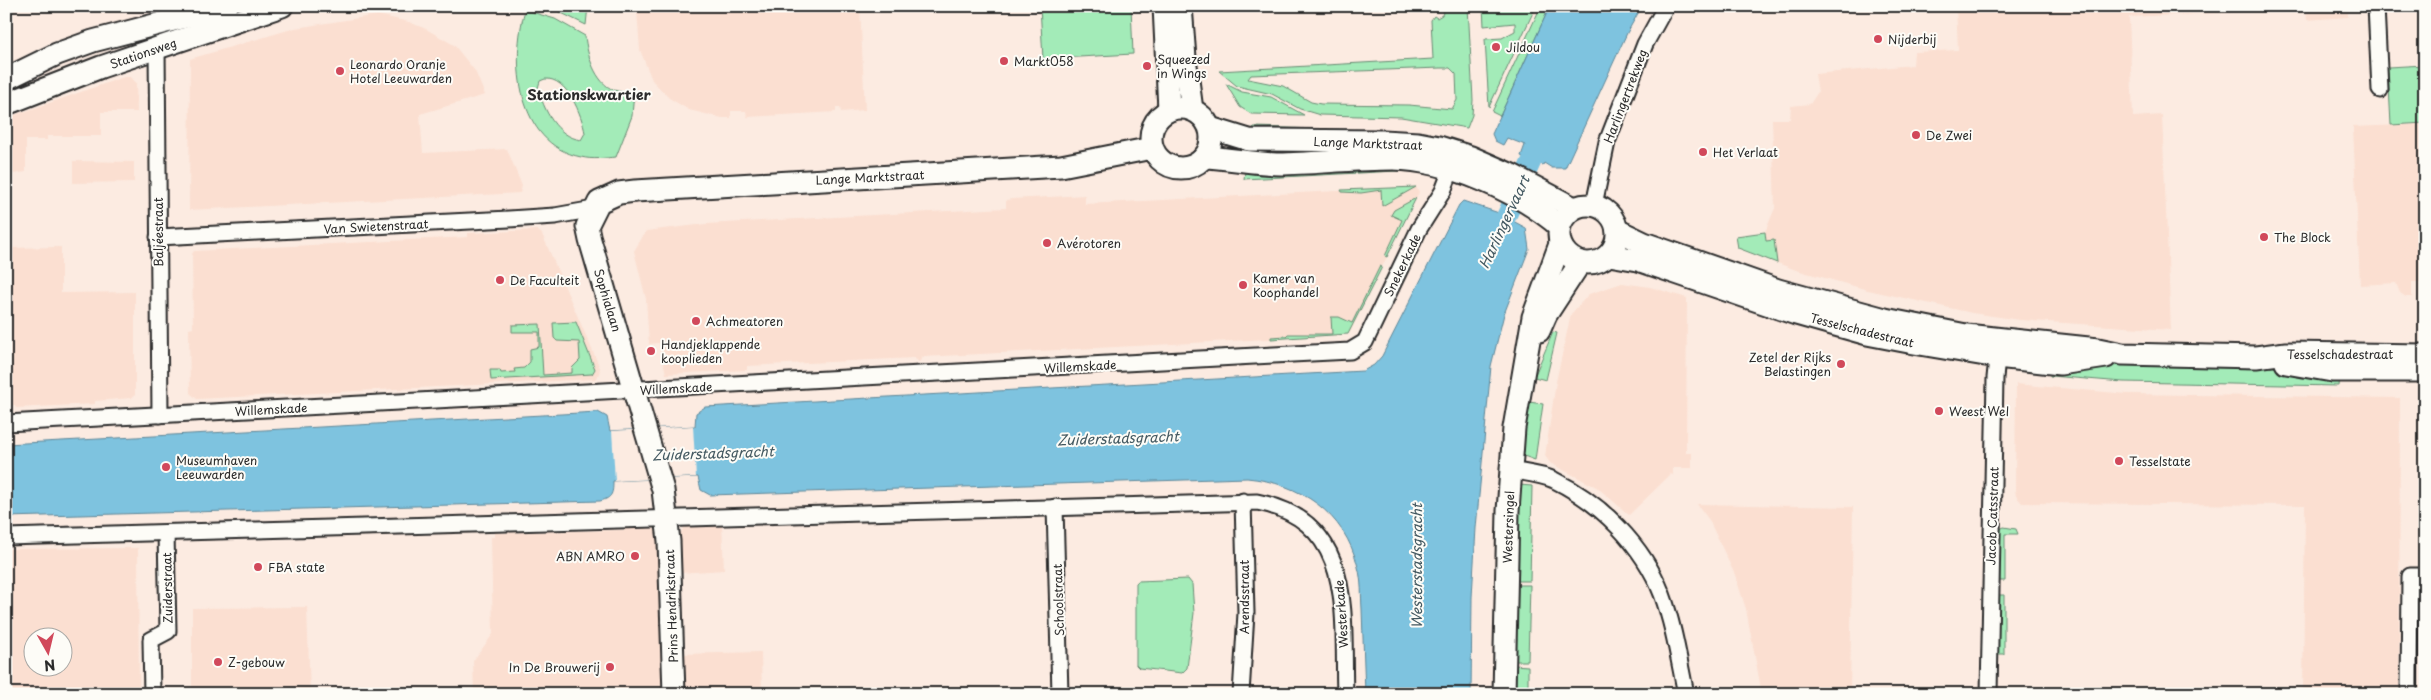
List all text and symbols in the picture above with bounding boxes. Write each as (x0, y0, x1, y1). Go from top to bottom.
place label: Nijderbij (1888, 30, 1936, 48)
street label: Stationsweg (107, 33, 179, 73)
marker: Nijderbij (1872, 33, 1884, 45)
place label: Jildou (1506, 38, 1540, 56)
marker: Jildou (1490, 41, 1502, 53)
street label: Harlingertrekweg (1599, 46, 1651, 146)
place label: Squeezed in Wings (1157, 50, 1210, 82)
place label: Markt058 (1014, 52, 1074, 70)
place label: Leonardo Oranje Hotel Leeuwarden (350, 55, 452, 87)
marker: Markt058 (998, 55, 1010, 67)
marker: Squeezed in Wings (1141, 60, 1153, 72)
marker: Leonardo Oranje Hotel Leeuwarden (334, 65, 346, 77)
district label: Stationskwartier (527, 84, 652, 105)
place label: De Zwei (1926, 126, 1972, 144)
marker: De Zwei (1910, 129, 1922, 141)
street label: Lange Marktstraat (1313, 132, 1423, 154)
place label: Het Verlaat (1713, 143, 1778, 161)
marker: Het Verlaat (1697, 146, 1709, 158)
street label: Lange Marktstraat (815, 165, 925, 189)
water label: Harlingervaart (1473, 170, 1536, 272)
street label: Baljéestraat (149, 197, 167, 267)
street label: Van Swietenstraat (323, 214, 429, 238)
place label: The Block (2274, 228, 2331, 246)
street label: Snekerkade (1379, 231, 1425, 299)
marker: The Block (2258, 231, 2270, 243)
place label: Avérotoren (1057, 234, 1121, 252)
marker: Avérotoren (1041, 237, 1053, 249)
street label: Sophialaan (590, 266, 626, 334)
place label: Kamer van Koophandel (1253, 269, 1319, 301)
place label: De Faculteit (510, 271, 579, 289)
marker: De Faculteit (494, 274, 506, 286)
marker: Kamer van Koophandel (1237, 279, 1249, 291)
street label: Tesselschadestraat (1808, 308, 1916, 352)
place label: Achmeatoren (706, 312, 783, 330)
marker: Achmeatoren (690, 315, 702, 327)
place label: Handjeklappende kooplieden (661, 335, 761, 367)
marker: Handjeklappende kooplieden (645, 345, 657, 357)
street label: Tesselschadestraat (2287, 345, 2393, 363)
place label: Zetel der Rijks Belastingen (1749, 348, 1831, 380)
street label: Willemskade (1043, 355, 1117, 377)
marker: Zetel der Rijks Belastingen (1835, 358, 1847, 370)
street label: Willemskade (639, 377, 713, 399)
street label: Willemskade (234, 398, 308, 420)
place label: Weest Wel (1949, 402, 2009, 420)
marker: Weest Wel (1933, 405, 1945, 417)
water label: Zuiderstadsgracht (1057, 425, 1181, 451)
water label: Zuiderstadsgracht (652, 440, 776, 466)
place label: Museumhaven Leeuwarden (176, 451, 257, 483)
place label: Tesselstate (2129, 452, 2191, 470)
marker: Tesselstate (2113, 455, 2125, 467)
marker: Museumhaven Leeuwarden (160, 461, 172, 473)
street label: Jacob Catsstraat (1981, 466, 2003, 566)
street label: Westersingel (1498, 490, 1518, 564)
water label: Westerstadsgracht (1406, 501, 1427, 629)
place label: ABN AMRO (556, 547, 625, 565)
street label: Prins Hendrikstraat (660, 549, 682, 663)
marker: ABN AMRO (629, 550, 641, 562)
street label: Zuiderstraat (157, 552, 177, 624)
place label: FBA state (268, 558, 325, 576)
street label: Arendsstraat (1235, 560, 1253, 634)
marker: FBA state (252, 561, 264, 573)
street label: Schoolstraat (1048, 563, 1068, 636)
street label: Westerkade (1330, 579, 1352, 649)
north arrow (22, 628, 72, 678)
place label: Z-gebouw (228, 653, 285, 671)
text: N (43, 654, 57, 677)
marker: Z-gebouw (212, 656, 224, 668)
place label: In De Brouwerij (509, 658, 600, 676)
marker: In De Brouwerij (604, 661, 616, 673)

